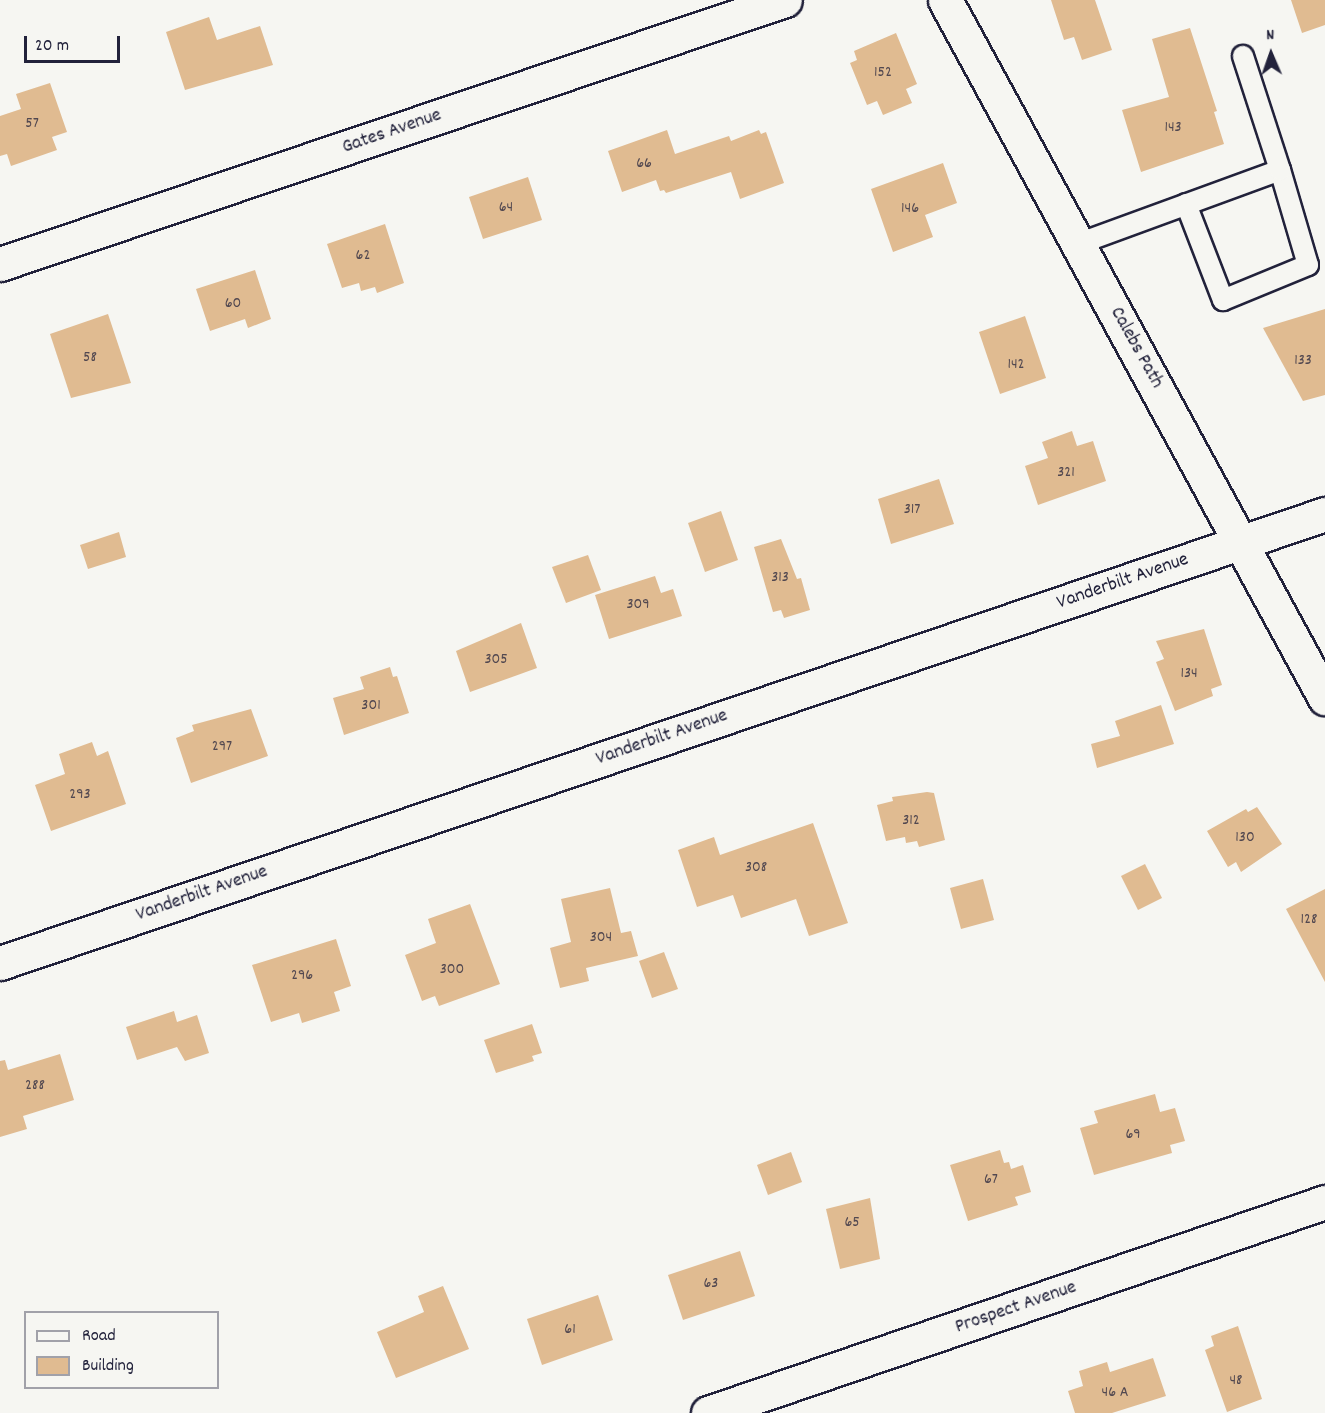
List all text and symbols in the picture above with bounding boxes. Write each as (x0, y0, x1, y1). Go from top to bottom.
scale bar (27, 24, 123, 62)
north arrow (1241, 24, 1301, 84)
text: N (1266, 24, 1275, 47)
text: 20 m (35, 34, 69, 59)
house number: 152 (874, 63, 892, 83)
street label: Gates Avenue (339, 104, 445, 160)
house number: 57 (25, 114, 39, 134)
house number: 143 (1164, 118, 1182, 138)
house number: 66 (636, 154, 652, 174)
house number: 64 (499, 198, 513, 218)
house number: 146 (901, 199, 919, 219)
house number: 62 (356, 246, 370, 266)
house number: 60 (225, 294, 241, 314)
street label: Calebs Path (1104, 303, 1168, 393)
house number: 58 (83, 348, 97, 368)
house number: 133 (1294, 351, 1312, 371)
house number: 142 (1007, 355, 1025, 375)
house number: 321 (1057, 463, 1075, 483)
house number: 317 (904, 500, 920, 520)
street label: Vanderbilt Avenue (1054, 548, 1192, 616)
house number: 313 (771, 568, 789, 588)
house number: 309 (626, 595, 650, 615)
house number: 305 (484, 650, 508, 670)
house number: 134 (1180, 664, 1198, 684)
house number: 301 (361, 696, 381, 716)
street label: Vanderbilt Avenue (593, 704, 731, 772)
house number: 297 (212, 737, 232, 757)
house number: 293 (69, 785, 91, 805)
house number: 312 (902, 811, 920, 831)
house number: 130 (1235, 828, 1255, 848)
house number: 308 (745, 858, 767, 878)
street label: Vanderbilt Avenue (133, 860, 271, 928)
house number: 128 (1301, 910, 1317, 930)
house number: 304 (590, 928, 612, 948)
house number: 300 (440, 960, 464, 980)
house number: 296 (291, 966, 313, 986)
house number: 288 (25, 1076, 45, 1096)
house number: 69 (1125, 1125, 1141, 1145)
house number: 67 (984, 1170, 998, 1190)
house number: 65 (844, 1213, 860, 1233)
house number: 63 (704, 1274, 718, 1294)
street label: Prospect Avenue (952, 1276, 1080, 1340)
legend (24, 1311, 219, 1389)
house number: 61 (564, 1320, 576, 1340)
text: Road (82, 1324, 116, 1349)
text: Building (82, 1354, 134, 1379)
house number: 48 (1229, 1371, 1243, 1391)
house number: 46 A (1102, 1383, 1128, 1403)

